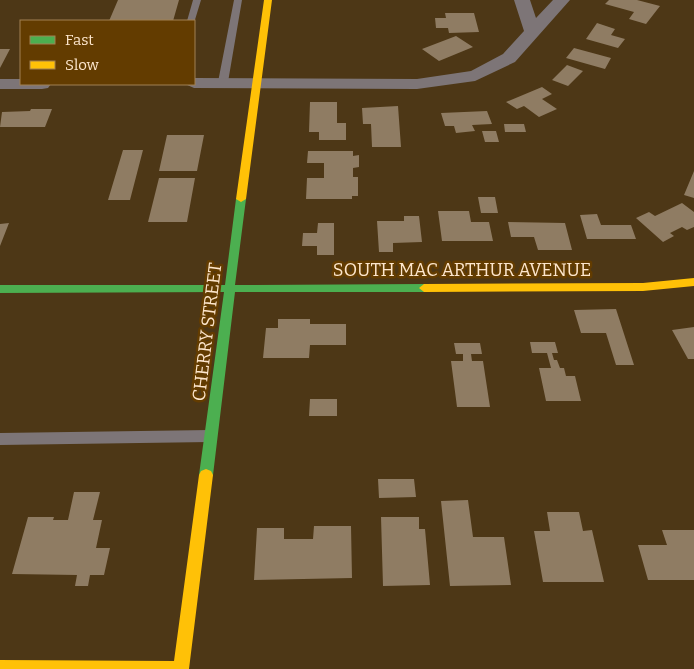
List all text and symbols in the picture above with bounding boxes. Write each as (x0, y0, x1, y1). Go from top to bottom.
legend (20, 20, 195, 85)
text: Fast (65, 31, 94, 49)
text: Slow (65, 56, 100, 74)
street label: SOUTH MAC ARTHUR AVENUE (333, 259, 591, 281)
street label: CHERRY STREET (188, 261, 226, 402)

